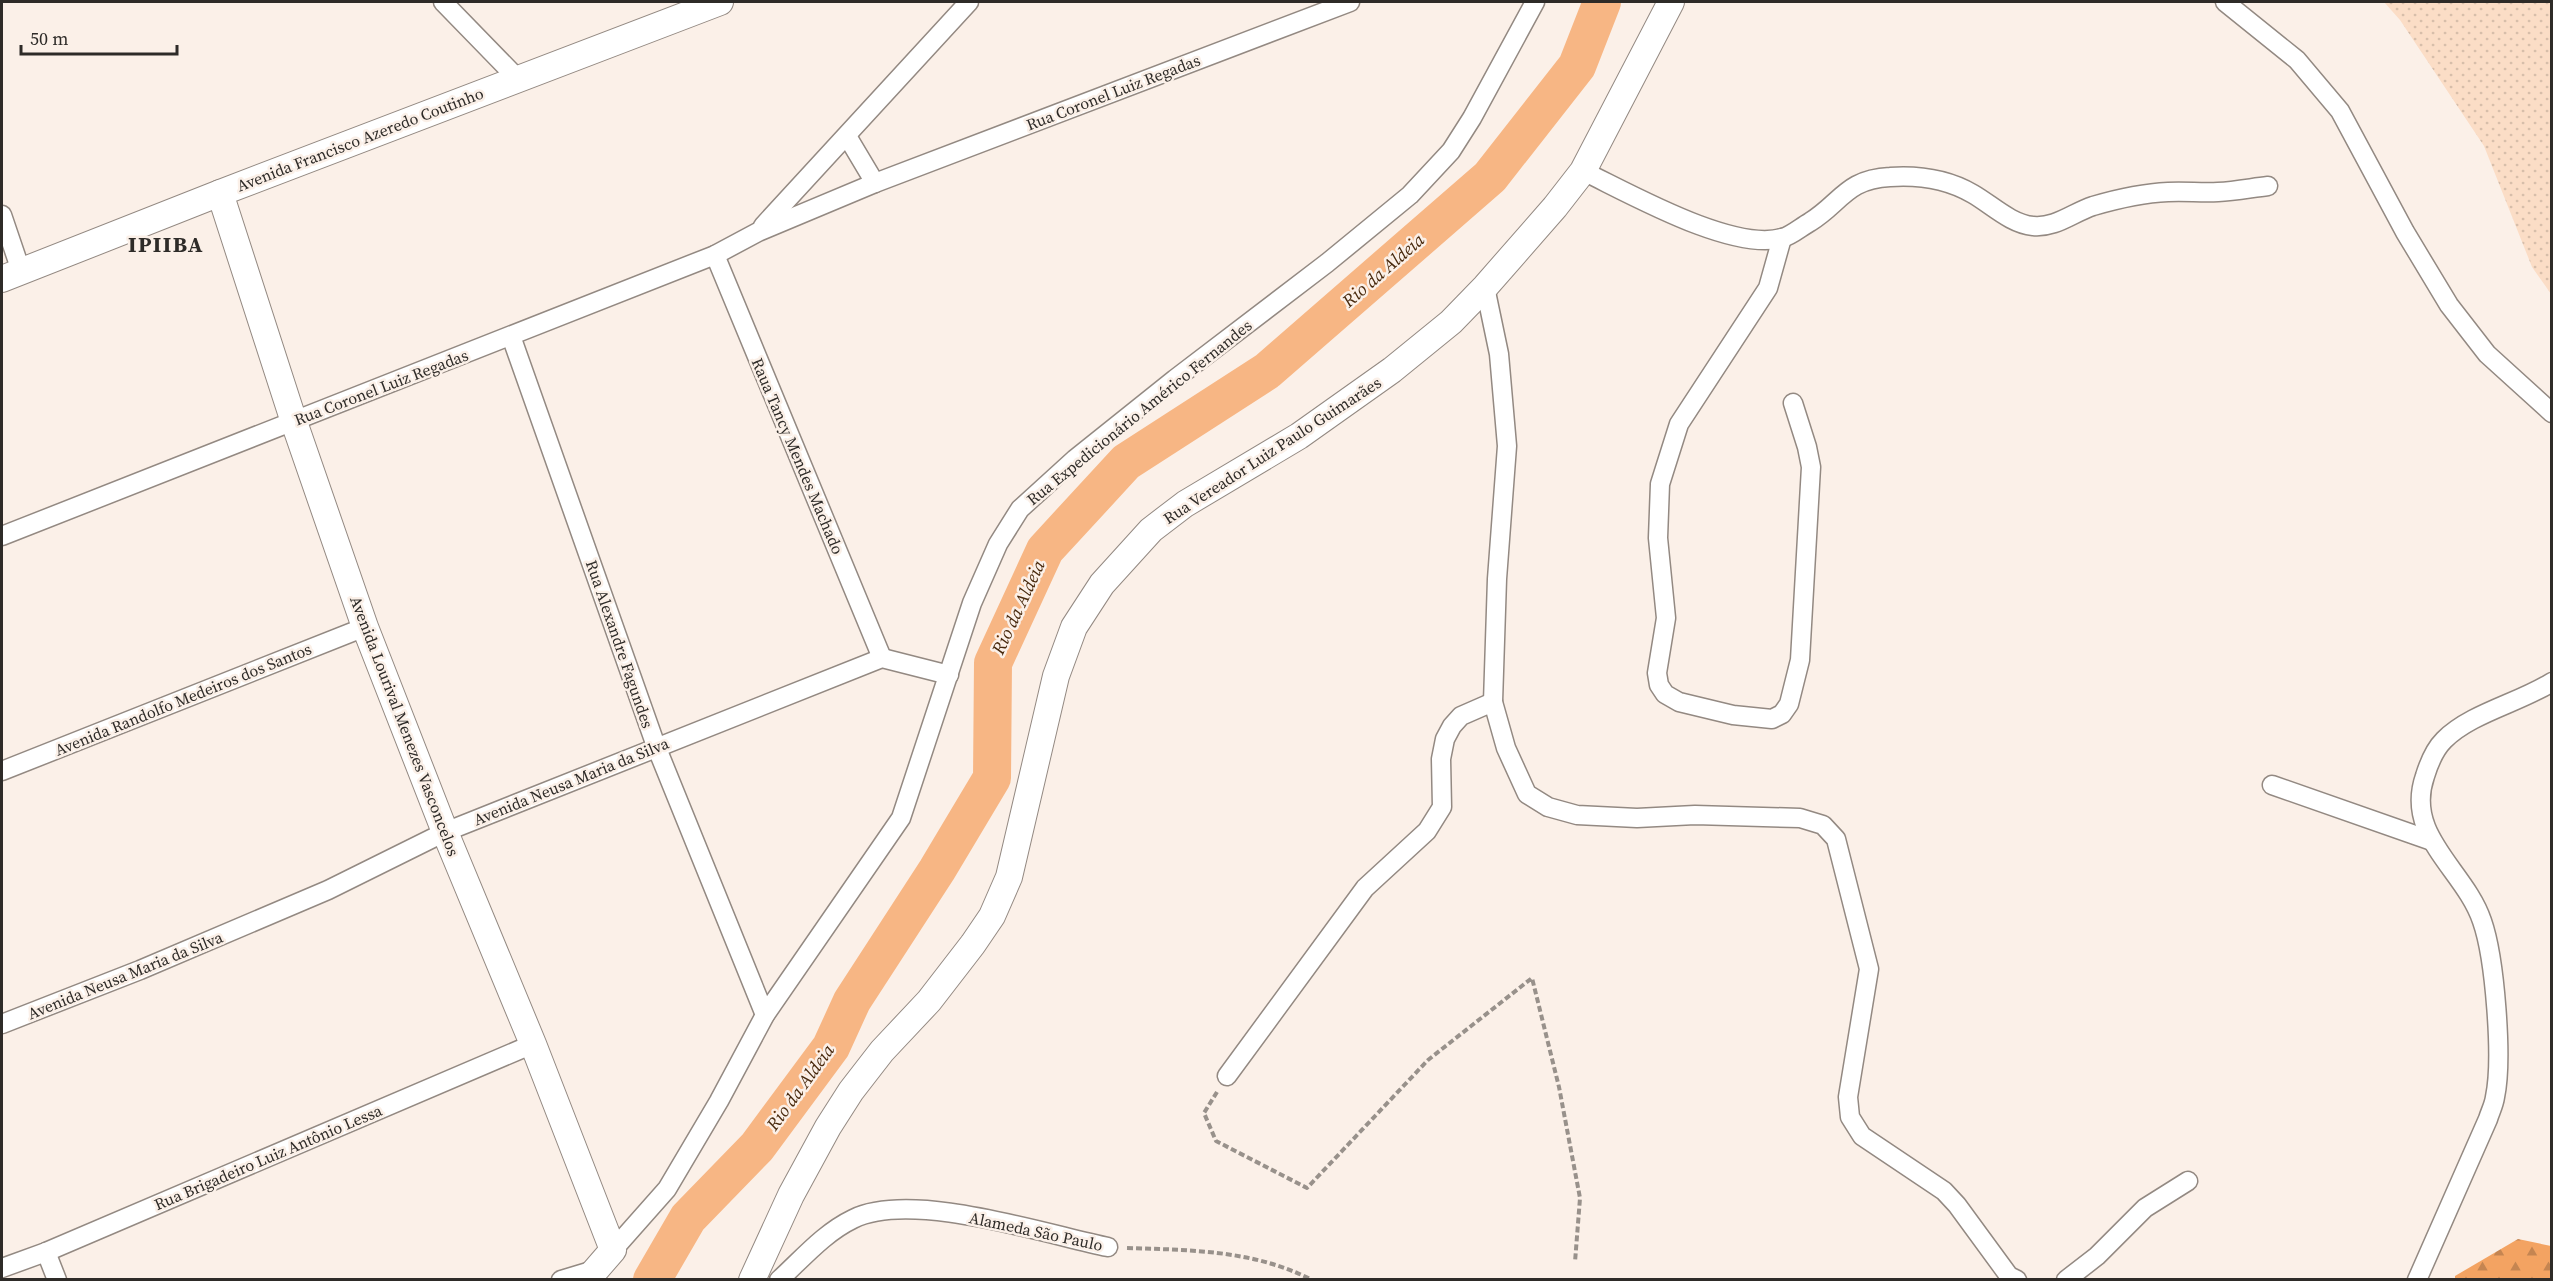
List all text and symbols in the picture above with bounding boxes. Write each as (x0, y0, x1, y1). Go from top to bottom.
scale bar (21, 18, 177, 56)
text: 50 m (30, 26, 68, 51)
street label: Rua Coronel Luiz Regadas (1023, 49, 1203, 135)
street label: Avenida Francisco Azeredo Coutinho (234, 82, 487, 196)
water label: Rio da Aldeia (1336, 227, 1430, 313)
district label: IPIIBA (128, 229, 204, 259)
street label: Rua Expedicionário Américo Fernandes (1022, 314, 1256, 510)
street label: Rua Coronel Luiz Regadas (291, 344, 471, 430)
street label: Raua Tancy Mendes Machado (747, 354, 849, 558)
street label: Rua Vereador Luiz Paulo Guimarães (1159, 371, 1385, 529)
water label: Rio da Aldeia (985, 555, 1051, 659)
street label: Rua Alexandre Fagundes (581, 557, 659, 731)
street label: Avenida Lourival Menezes Vasconcelos (345, 593, 465, 859)
street label: Avenida Randolfo Medeiros dos Santos (51, 637, 315, 761)
street label: Avenida Neusa Maria da Silva (470, 731, 673, 830)
street label: Avenida Neusa Maria da Silva (24, 925, 227, 1024)
water label: Rio da Aldeia (760, 1038, 840, 1136)
street label: Rua Brigadeiro Luiz Antônio Lessa (151, 1099, 386, 1215)
street label: Alameda São Paulo (967, 1206, 1105, 1256)

